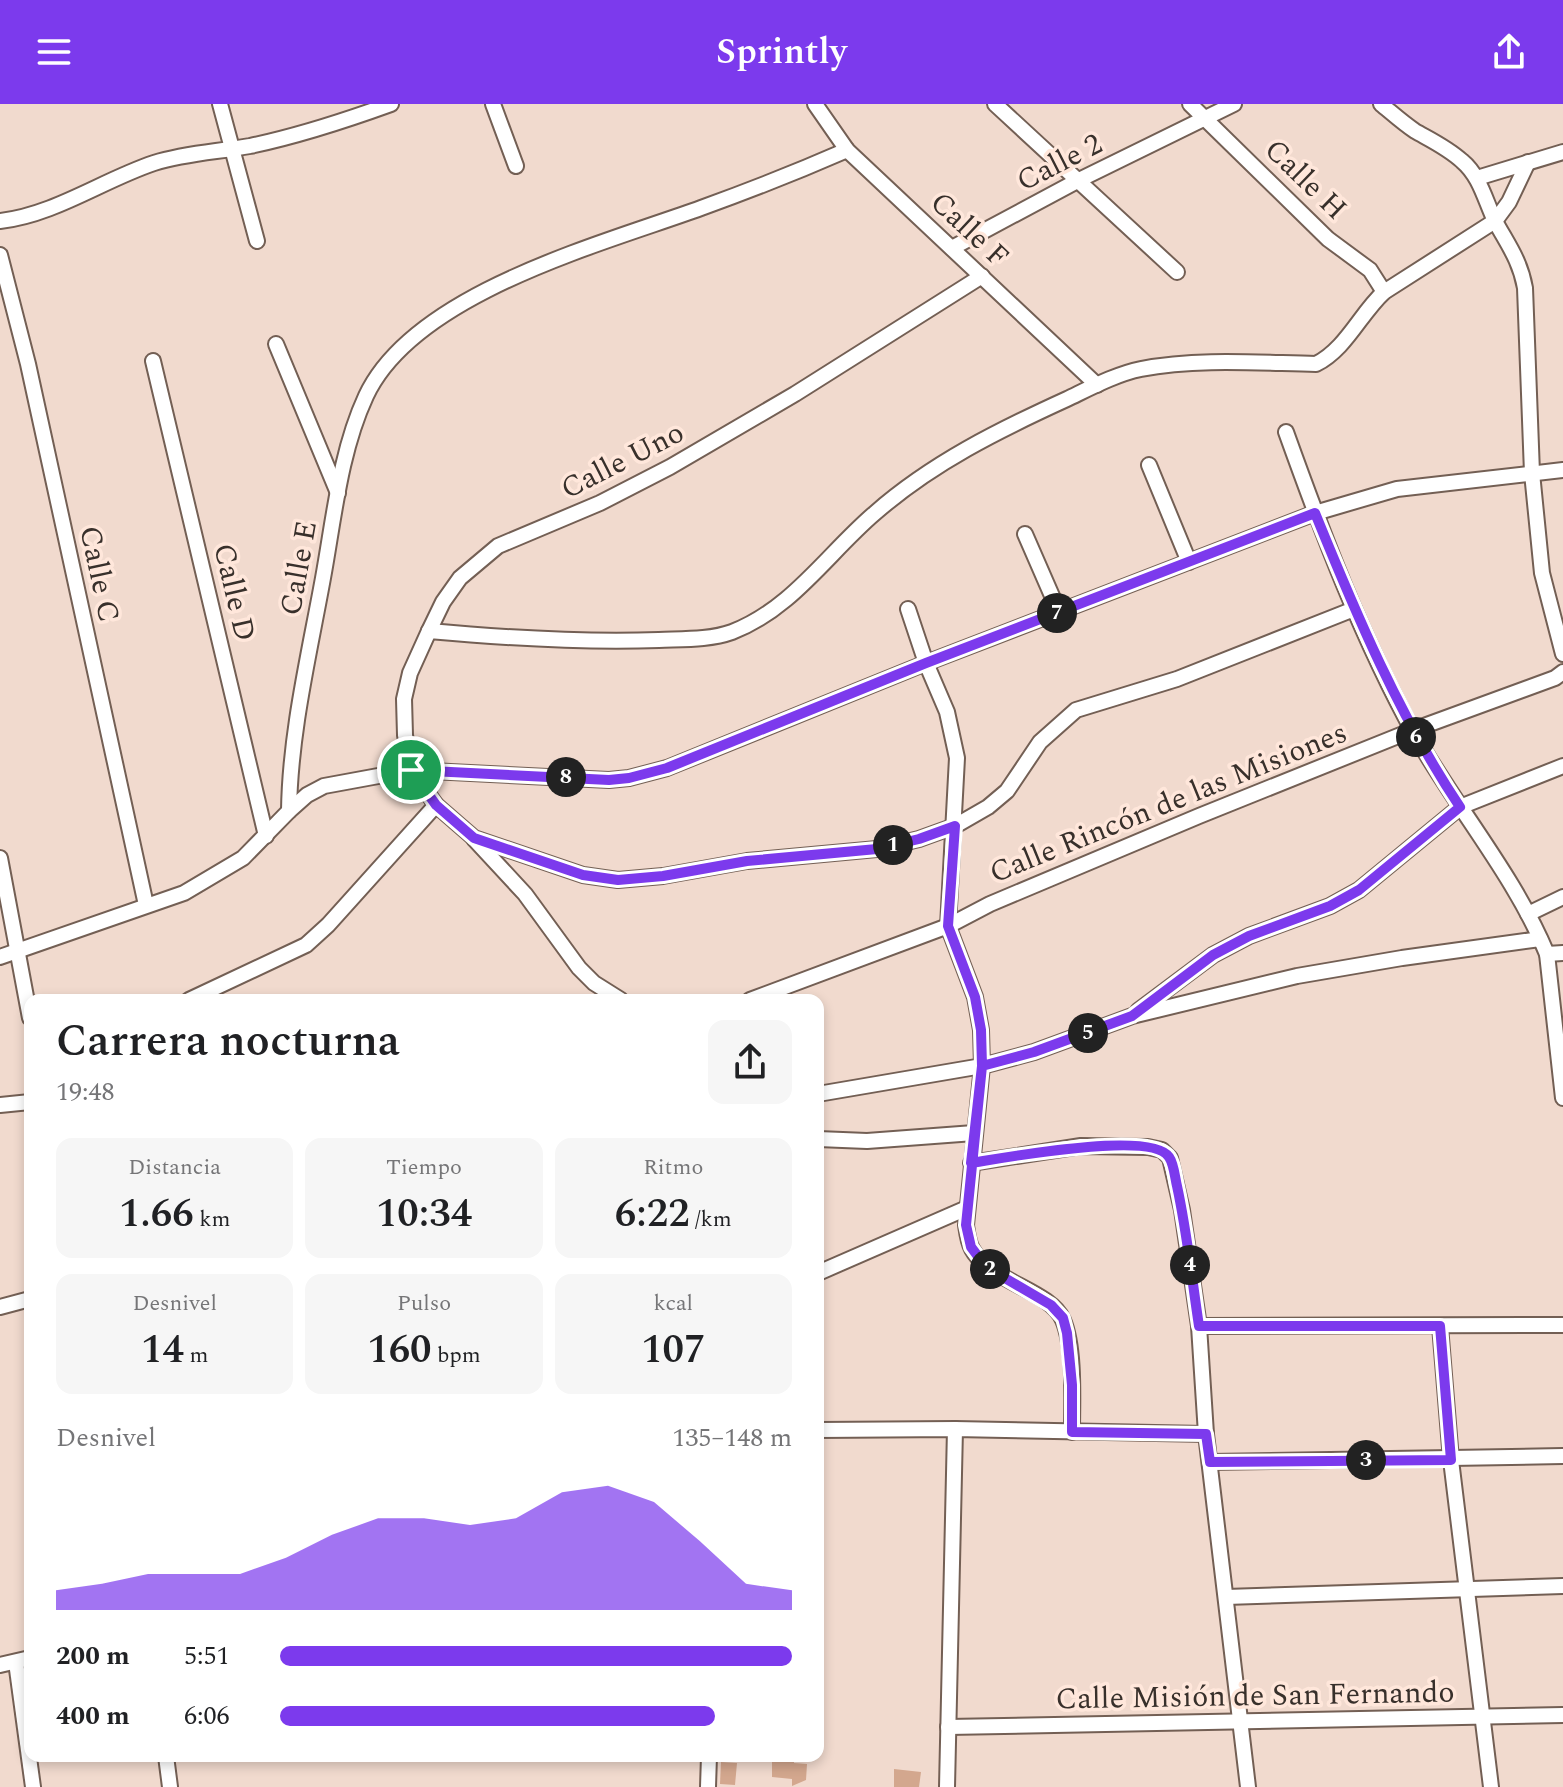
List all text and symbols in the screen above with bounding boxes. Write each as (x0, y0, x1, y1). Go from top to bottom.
text: Sprintly (716, 25, 847, 80)
icon: menu (32, 30, 76, 74)
icon: share (1487, 30, 1531, 74)
street label: Calle 2 (1008, 122, 1110, 204)
street label: Calle H (1253, 128, 1357, 231)
street label: Calle F (919, 181, 1020, 279)
street label: Calle Uno (553, 410, 692, 512)
street label: Calle E (268, 517, 330, 619)
street label: Calle C (66, 522, 132, 627)
street label: Calle D (200, 539, 268, 646)
pin: 7 (1037, 593, 1077, 633)
text: 7 (1051, 596, 1063, 629)
street label: Calle Rincón de las Misiones (982, 710, 1354, 896)
pin: 6 (1396, 717, 1436, 757)
text: 6 (1410, 720, 1422, 753)
pin (377, 736, 445, 804)
icon: arrive (389, 748, 433, 792)
pin: 8 (546, 757, 586, 797)
text: 8 (560, 760, 572, 793)
pin: 1 (873, 825, 913, 865)
text: 1 (887, 828, 899, 861)
text: Carrera nocturna (56, 1008, 400, 1075)
pin: 5 (1068, 1013, 1108, 1053)
text: 5 (1082, 1016, 1094, 1049)
button: share (708, 1020, 792, 1104)
text: 19:48 (56, 1072, 115, 1112)
text: Distancia (128, 1151, 221, 1184)
text: Tiempo (386, 1151, 462, 1184)
text: Ritmo (643, 1151, 703, 1184)
text: 1.66 (119, 1184, 194, 1245)
text: 10:34 (376, 1184, 472, 1245)
text: 6:22 (615, 1184, 690, 1245)
text: km (194, 1203, 230, 1236)
text: /km (690, 1203, 732, 1236)
pin: 4 (1170, 1245, 1210, 1285)
text: 4 (1184, 1248, 1196, 1281)
pin: 2 (970, 1249, 1010, 1289)
text: 2 (984, 1252, 996, 1285)
text: Desnivel (132, 1287, 217, 1320)
text: Pulso (397, 1287, 451, 1320)
text: kcal (654, 1287, 693, 1320)
text: 14 (141, 1320, 184, 1381)
text: 160 (367, 1320, 432, 1381)
text: 107 (641, 1320, 705, 1381)
text: m (184, 1339, 208, 1372)
text: bpm (432, 1339, 481, 1372)
text: Desnivel (56, 1418, 156, 1458)
text: 135–148 m (672, 1418, 792, 1458)
pin: 3 (1346, 1440, 1386, 1480)
text: 3 (1360, 1443, 1372, 1476)
text: 200 m (56, 1636, 130, 1676)
text: 5:51 (184, 1636, 230, 1676)
street label: Calle Misión de San Fernando (1055, 1670, 1455, 1722)
text: 400 m (56, 1696, 130, 1736)
text: 6:06 (184, 1696, 230, 1736)

